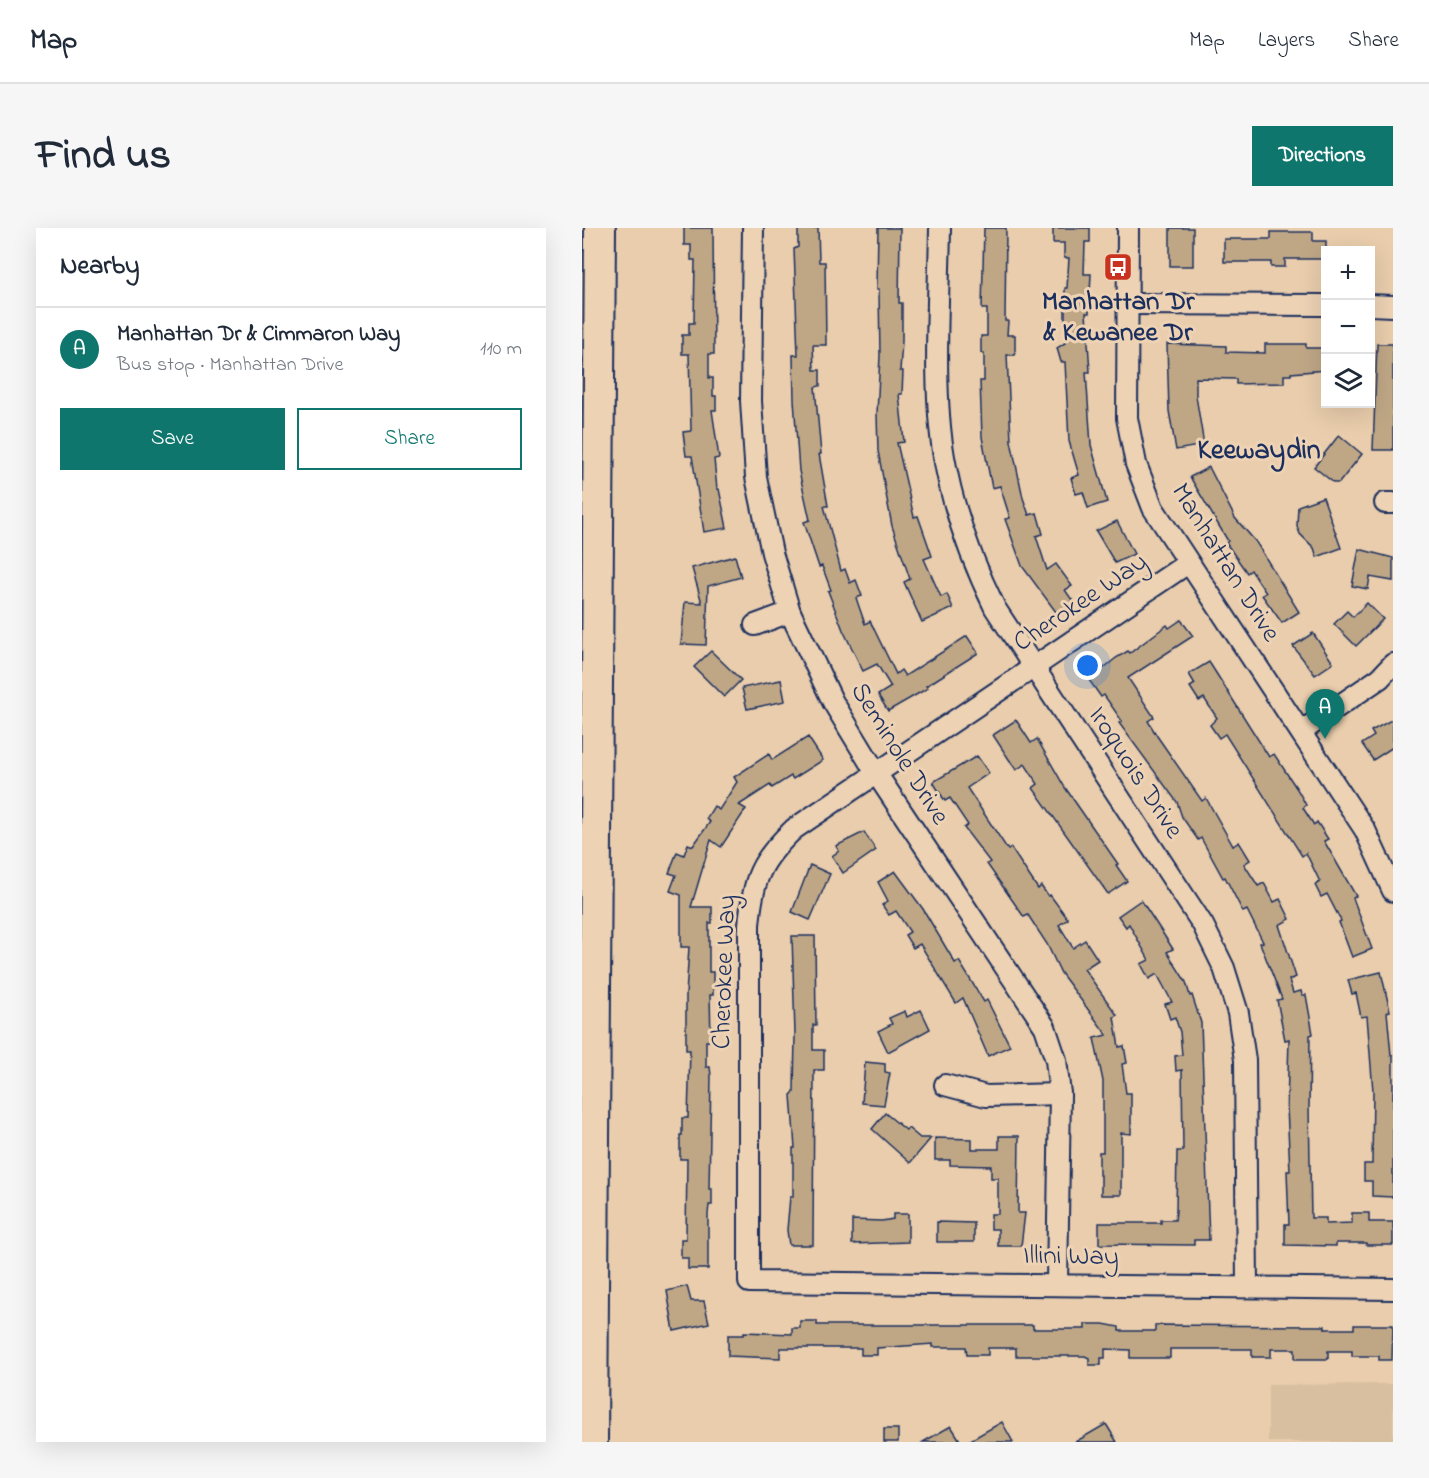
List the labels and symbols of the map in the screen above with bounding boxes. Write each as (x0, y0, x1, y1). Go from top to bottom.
bus stop icon: Manhattan Dr & Kewanee Dr (1102, 251, 1134, 283)
place label: Manhattan Dr & Kewanee Dr (1042, 283, 1195, 353)
district label: Keewaydin (1197, 431, 1321, 472)
street label: Manhattan Drive (1161, 476, 1290, 651)
street label: Cherokee Way (1006, 544, 1156, 662)
your location (1073, 651, 1102, 680)
street label: Seminole Drive (840, 675, 959, 834)
pin: A (1306, 690, 1344, 739)
street label: Iroquois Drive (1077, 699, 1193, 848)
street label: Cherokee Way (703, 894, 747, 1050)
street label: Illini Way (1023, 1237, 1119, 1277)

